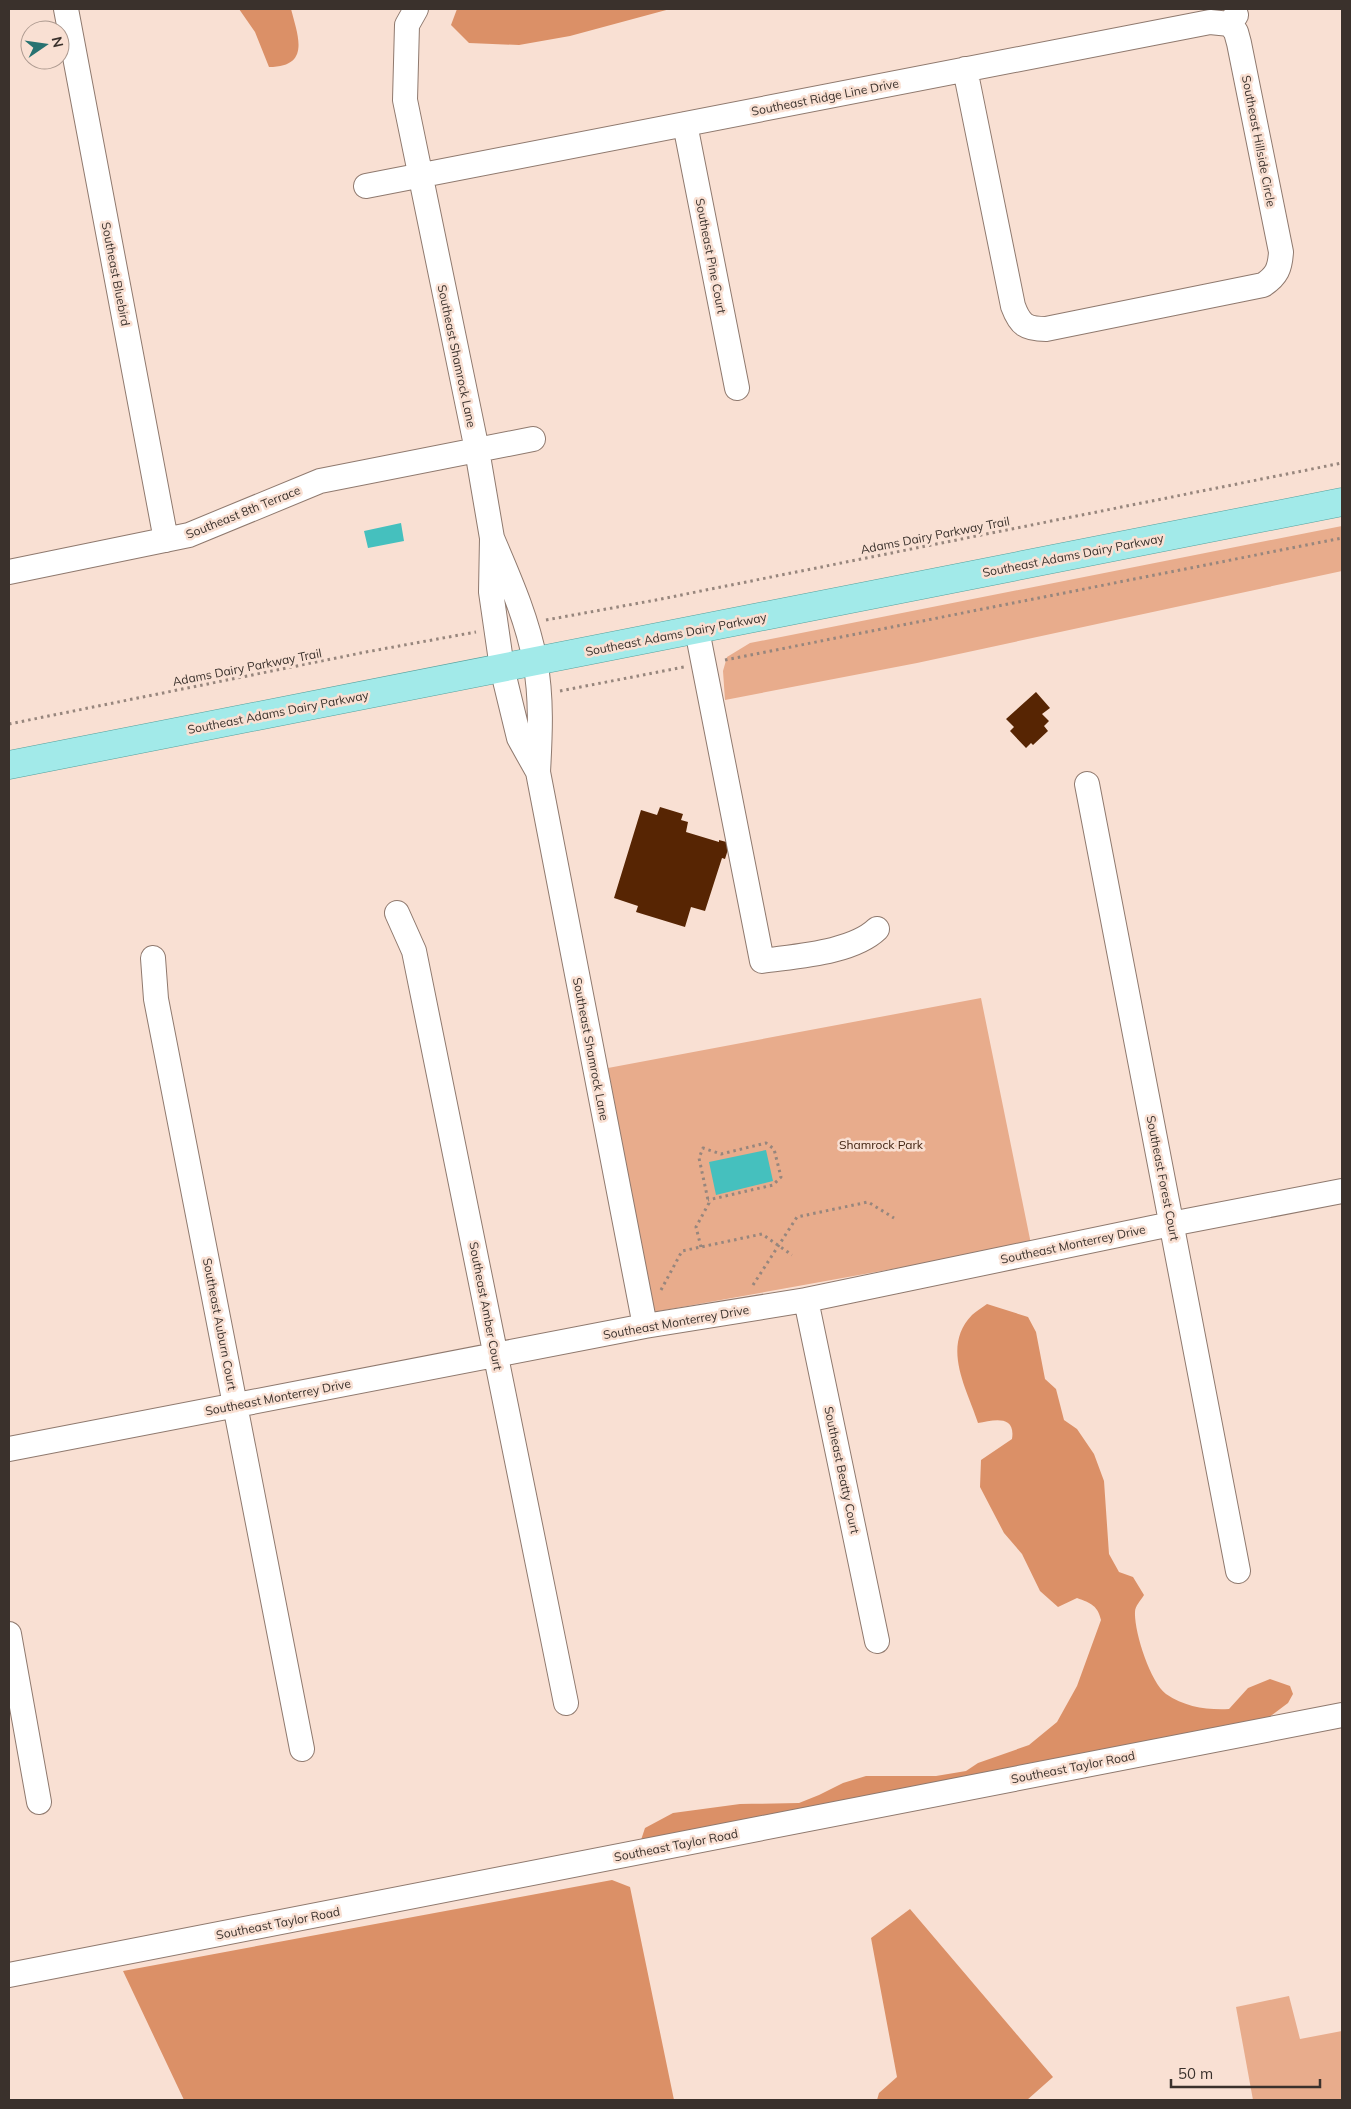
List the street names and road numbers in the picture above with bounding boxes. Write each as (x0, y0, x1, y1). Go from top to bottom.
street label: Southeast Hillside Circle (1239, 74, 1279, 208)
street label: Southeast Ridge Line Drive (750, 75, 900, 119)
street label: Southeast Pine Court (692, 197, 730, 315)
street label: Southeast Bluebird (99, 221, 133, 327)
street label: Southeast Shamrock Lane (435, 283, 479, 429)
street label: Southeast 8th Terrace (184, 482, 302, 542)
street label: Adams Dairy Parkway Trail (859, 513, 1011, 557)
street label: Southeast Adams Dairy Parkway (981, 530, 1166, 580)
street label: Southeast Adams Dairy Parkway (584, 609, 769, 659)
street label: Adams Dairy Parkway Trail (171, 645, 323, 689)
street label: Southeast Adams Dairy Parkway (186, 687, 371, 737)
street label: Southeast Shamrock Lane (570, 976, 612, 1122)
street label: Southeast Forest Court (1143, 1114, 1183, 1242)
street label: Southeast Monterrey Drive (999, 1221, 1147, 1267)
street label: Southeast Amber Court (466, 1241, 506, 1371)
street label: Southeast Auburn Court (200, 1257, 240, 1391)
street label: Southeast Monterrey Drive (602, 1302, 750, 1342)
street label: Southeast Monterrey Drive (204, 1376, 352, 1418)
street label: Southeast Beatty Court (821, 1405, 863, 1535)
street label: Southeast Taylor Road (1010, 1748, 1136, 1786)
street label: Southeast Taylor Road (613, 1826, 739, 1864)
street label: Southeast Taylor Road (215, 1904, 341, 1942)

